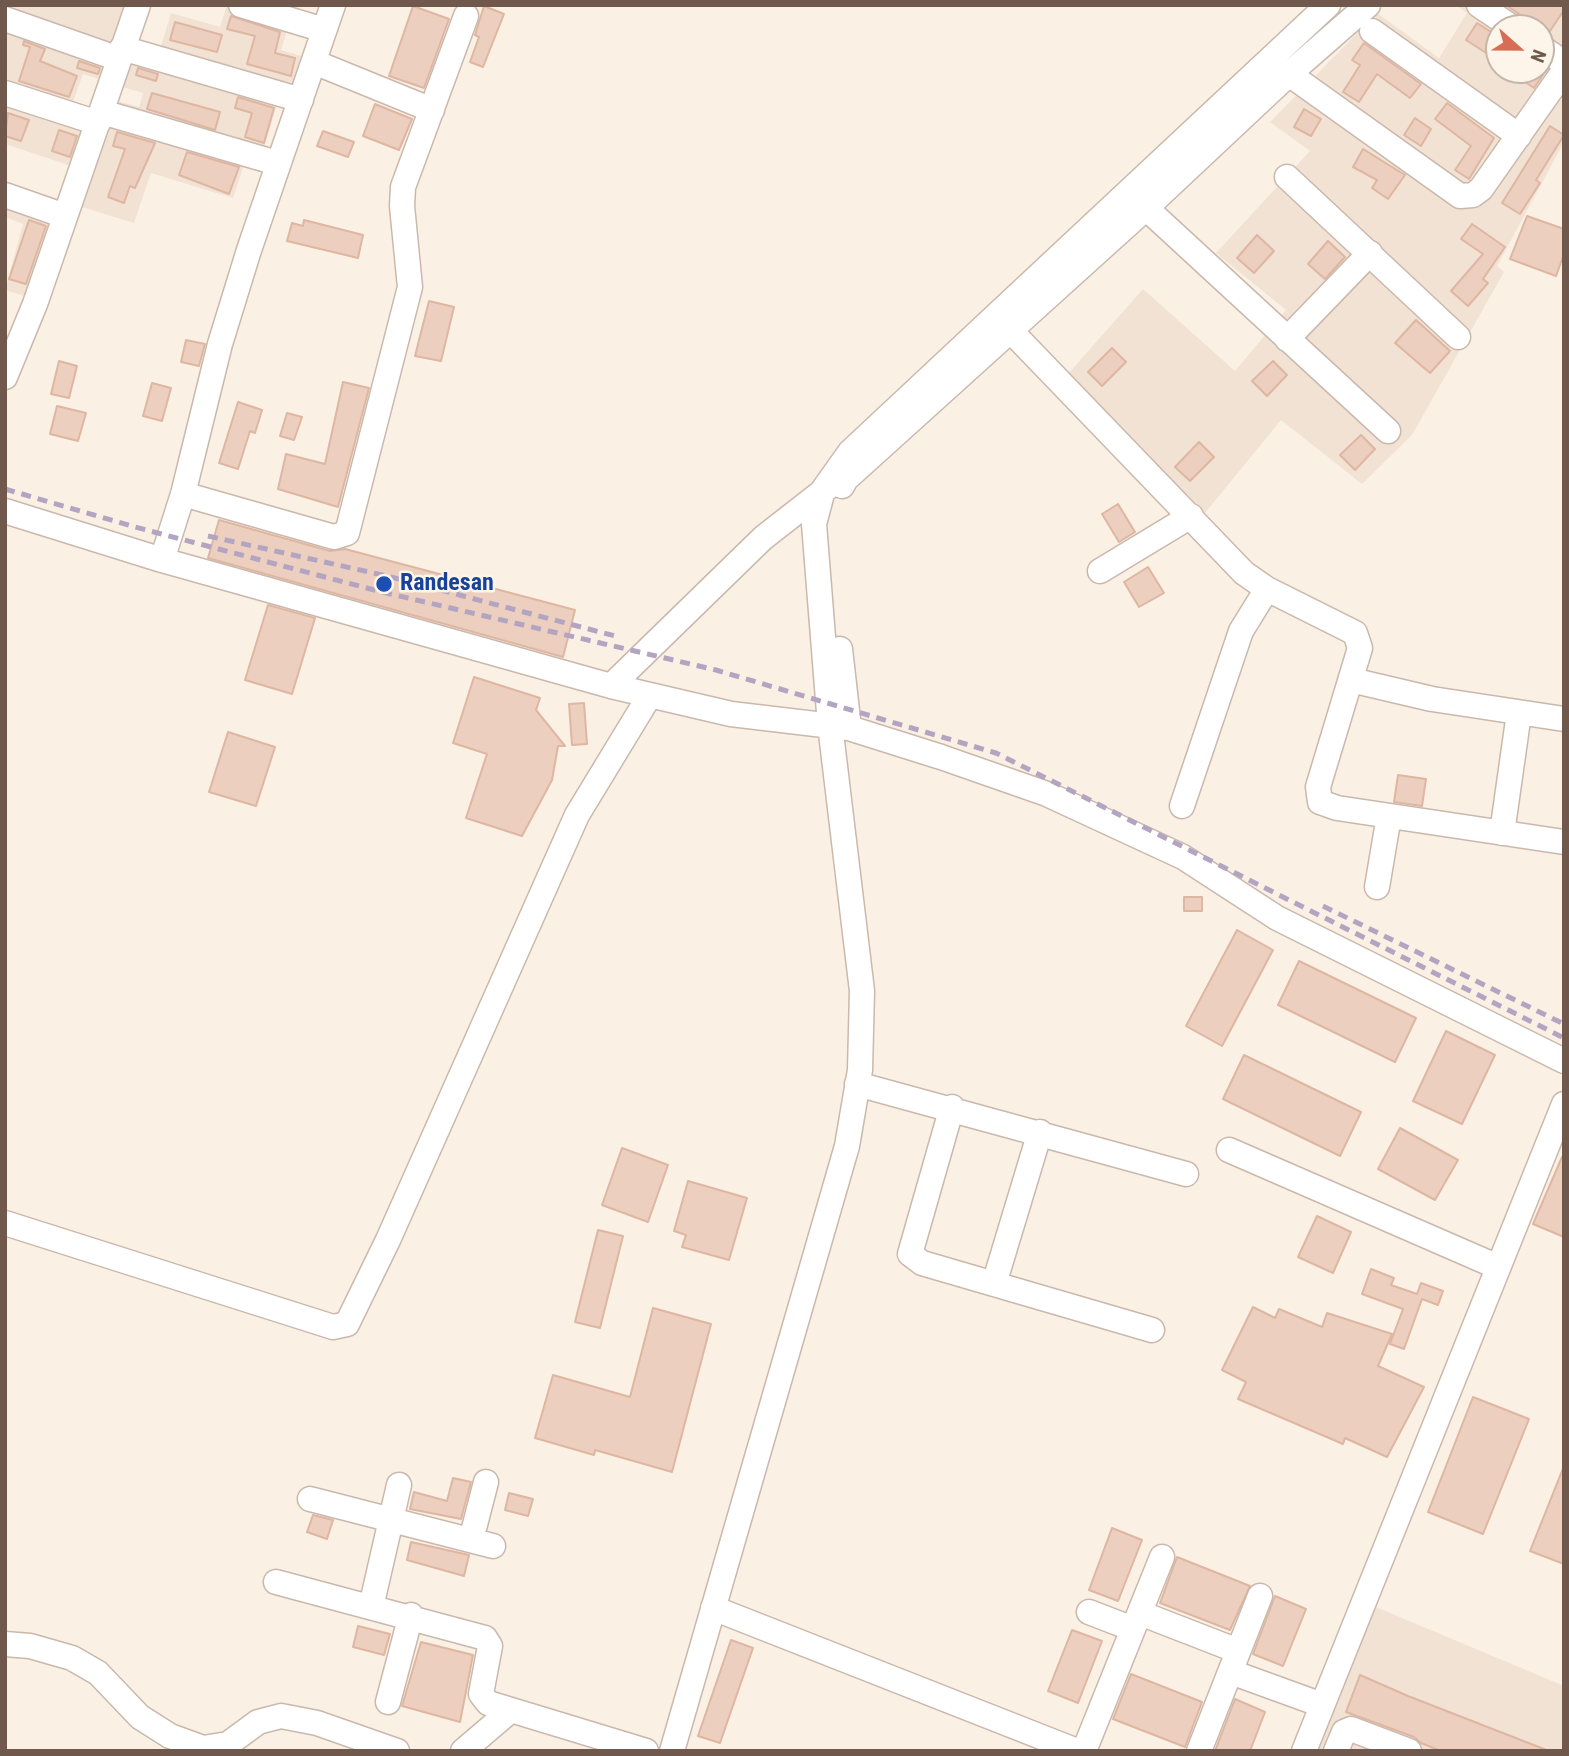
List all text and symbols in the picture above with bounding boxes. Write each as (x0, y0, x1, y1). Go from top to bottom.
north arrow (1485, 14, 1555, 84)
text: N (1525, 46, 1551, 66)
place label: Randesan (400, 570, 494, 598)
marker: Randesan (374, 574, 394, 594)

